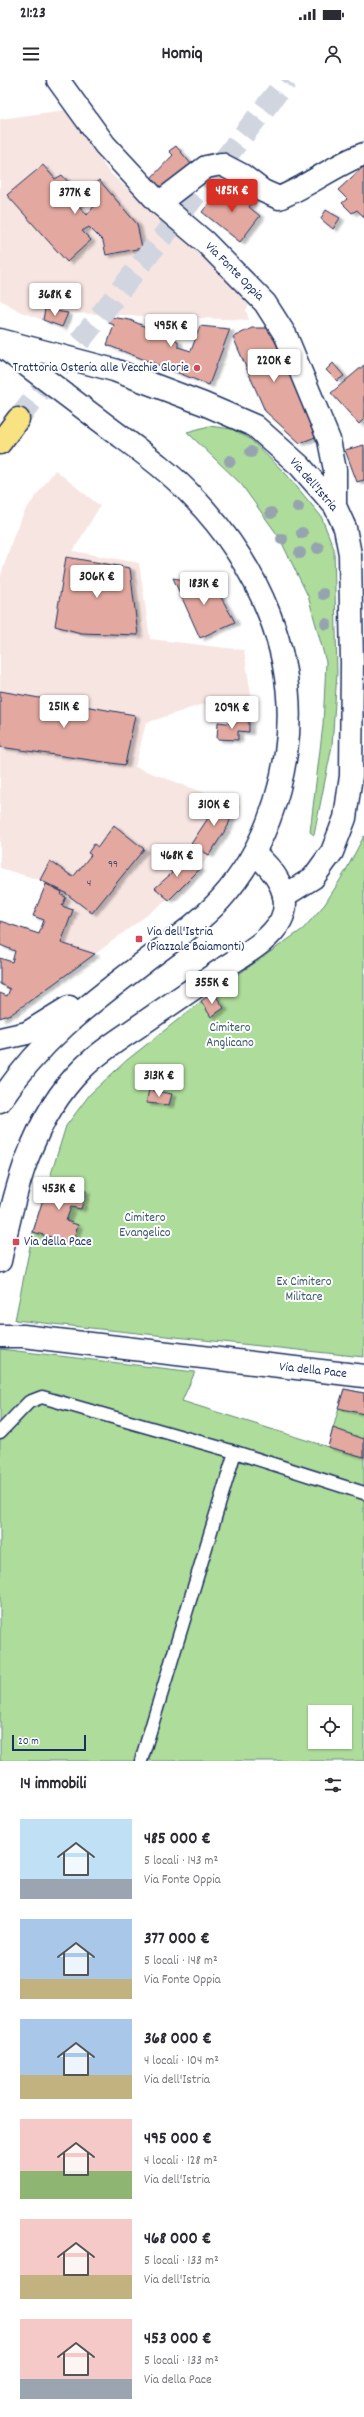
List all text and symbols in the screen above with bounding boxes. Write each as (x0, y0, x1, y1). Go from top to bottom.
text: 21:23 (20, 3, 46, 25)
text: Homiq (162, 42, 202, 67)
icon: menu (20, 43, 42, 65)
icon: person (322, 43, 344, 65)
pin: 485K € (199, 179, 265, 213)
pin: 377K € (42, 181, 108, 215)
text: 485K € (216, 182, 248, 201)
text: 377K € (59, 184, 91, 203)
street label: Via Fonte Oppia (200, 238, 268, 306)
pin: 368K € (22, 283, 88, 317)
text: 368K € (38, 286, 72, 305)
pin: 495K € (138, 314, 204, 348)
text: 495K € (154, 317, 188, 336)
pin: 220K € (241, 349, 307, 383)
text: 220K € (257, 352, 291, 371)
place label: Trattoria Osteria alle Vecchie Glorie (13, 359, 189, 378)
marker: Trattoria Osteria alle Vecchie Glorie (192, 363, 202, 373)
street label: Via dell'Istria (284, 454, 342, 517)
pin: 306K € (64, 565, 130, 599)
text: 306K € (79, 568, 115, 587)
pin: 183K € (171, 572, 237, 606)
text: 183K € (189, 575, 219, 594)
pin: 251K € (31, 695, 97, 729)
pin: 209K € (199, 696, 265, 730)
text: 251K € (49, 698, 79, 717)
text: 209K € (215, 699, 249, 718)
pin: 310K € (181, 793, 247, 827)
text: 310K € (198, 796, 230, 815)
pin: 468K € (144, 844, 210, 878)
text: 468K € (160, 847, 194, 866)
house number: 99 (108, 857, 118, 873)
house number: 4 (87, 876, 91, 892)
place label: Via dell'Istria (Piazzale Baiamonti) (147, 923, 244, 957)
marker: Via dell'Istria (Piazzale Baiamonti) (134, 934, 144, 944)
pin: 355K € (179, 971, 245, 1005)
text: 355K € (195, 974, 229, 993)
park label: Cimitero Anglicano (206, 1019, 254, 1053)
pin: 313K € (126, 1064, 192, 1098)
text: 313K € (144, 1067, 174, 1086)
pin: 453K € (26, 1177, 92, 1211)
text: 453K € (42, 1180, 76, 1199)
park label: Cimitero Evangelico (119, 1209, 171, 1243)
place label: Via della Pace (24, 1233, 92, 1252)
marker: Via della Pace (11, 1237, 21, 1247)
park label: Ex Cimitero Militare (277, 1273, 332, 1307)
street label: Via della Pace (278, 1358, 348, 1384)
map controls (308, 1705, 352, 1749)
button: locate (308, 1705, 352, 1749)
scale bar (12, 1733, 86, 1752)
text: 20 m (18, 1734, 39, 1750)
text: 14 immobili (20, 1773, 86, 1797)
icon: filters (322, 1774, 344, 1796)
text: 485 000 € (144, 1828, 211, 1852)
icon: home (52, 1835, 100, 1883)
text: 5 locali · 143 m² (144, 1852, 218, 1871)
text: Via Fonte Oppia (144, 1871, 221, 1890)
text: 377 000 € (144, 1928, 210, 1952)
icon: home (52, 1935, 100, 1983)
text: 5 locali · 148 m² (144, 1952, 218, 1971)
text: Via Fonte Oppia (144, 1971, 221, 1990)
text: 368 000 € (144, 2028, 212, 2052)
icon: home (52, 2035, 100, 2083)
text: 4 locali · 104 m² (144, 2052, 219, 2071)
text: Via dell'Istria (144, 2071, 210, 2090)
text: 495 000 € (144, 2128, 212, 2152)
icon: home (52, 2135, 100, 2183)
text: 4 locali · 128 m² (144, 2152, 217, 2171)
text: Via dell'Istria (144, 2171, 210, 2190)
text: 468 000 € (144, 2228, 211, 2252)
icon: home (52, 2235, 100, 2283)
text: 5 locali · 133 m² (144, 2252, 219, 2271)
text: Via dell'Istria (144, 2271, 210, 2290)
text: 453 000 € (144, 2328, 212, 2352)
icon: home (52, 2335, 100, 2383)
text: 5 locali · 133 m² (144, 2352, 219, 2371)
text: Via della Pace (144, 2371, 212, 2390)

